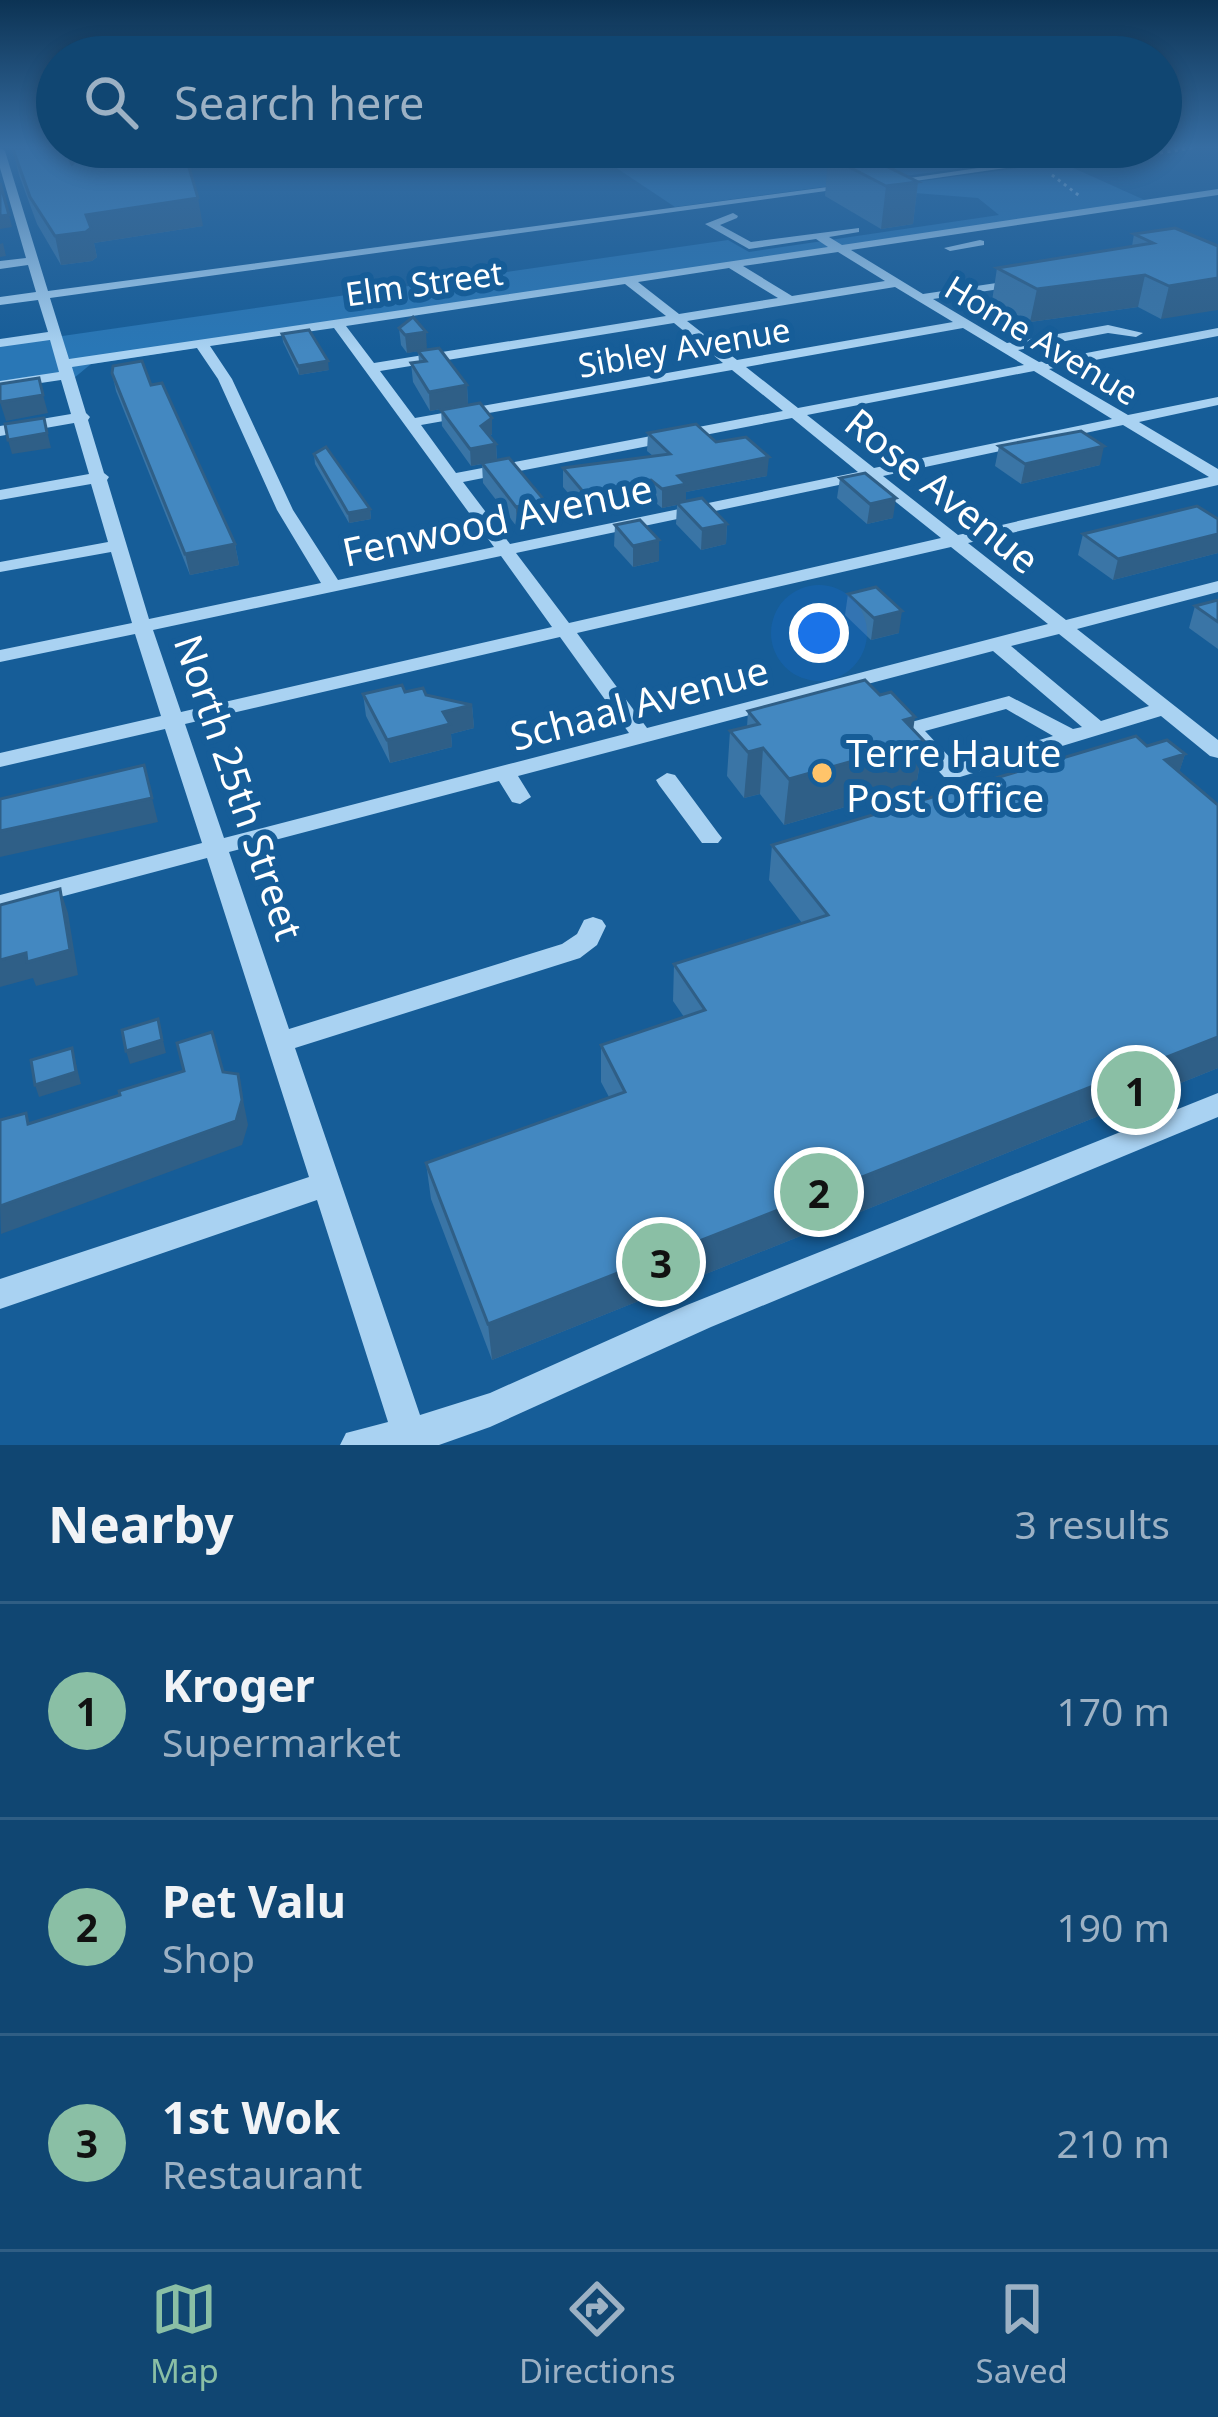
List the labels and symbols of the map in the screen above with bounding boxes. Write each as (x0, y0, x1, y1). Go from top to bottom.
street label: Elm Street (342, 250, 506, 316)
street label: Home Avenue (937, 264, 1147, 416)
street label: Sibley Avenue (574, 306, 794, 388)
street label: Rose Avenue (835, 395, 1051, 585)
street label: Fenwood Avenue (337, 460, 657, 578)
your location (789, 603, 849, 663)
street label: North 25th Street (163, 627, 317, 947)
street label: Schaal Avenue (504, 642, 774, 762)
place label: Terre Haute Post Office (846, 725, 1061, 823)
marker: Terre Haute Post Office (809, 760, 835, 786)
pin: 1 (1097, 1045, 1175, 1135)
pin: 2 (780, 1147, 858, 1237)
pin: 3 (622, 1217, 700, 1307)

